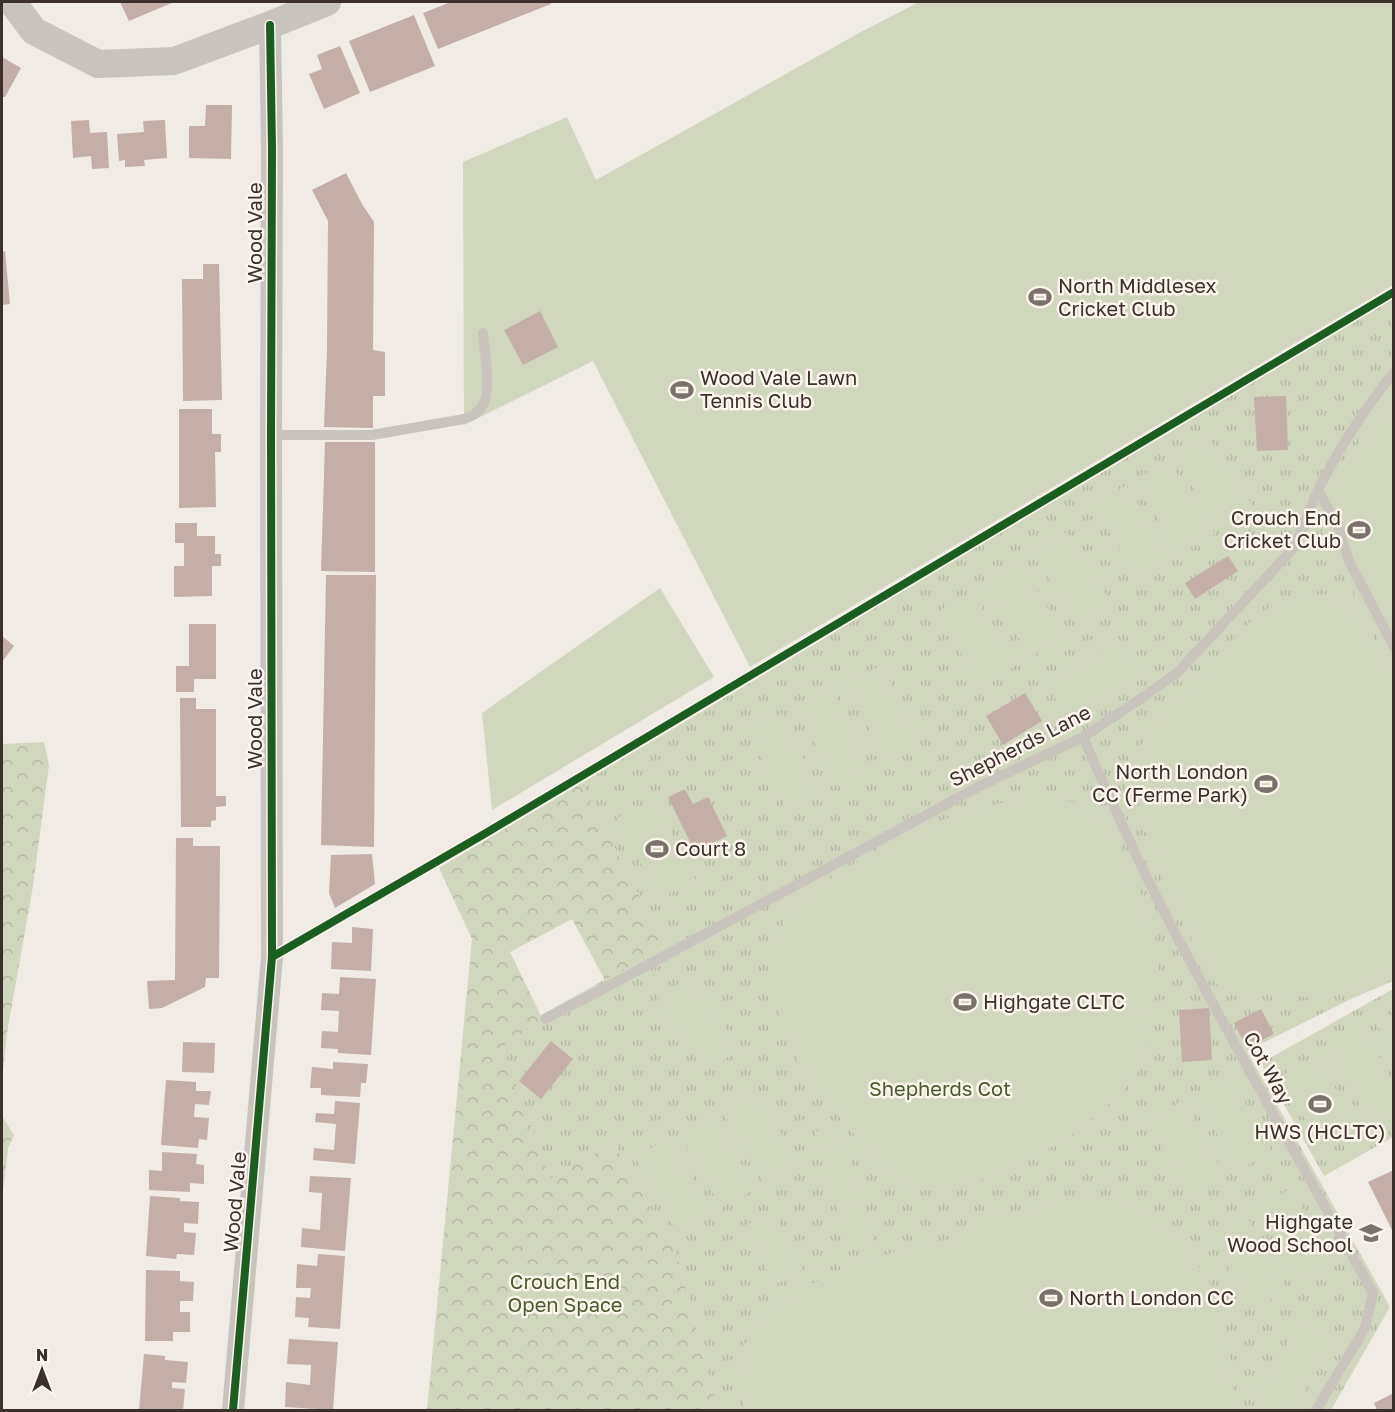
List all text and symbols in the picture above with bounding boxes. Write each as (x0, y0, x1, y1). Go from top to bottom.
street label: Wood Vale (242, 183, 266, 284)
place label: North Middlesex Cricket Club (1058, 273, 1216, 320)
sports icon: North Middlesex Cricket Club (1027, 284, 1053, 310)
place label: Wood Vale Lawn Tennis Club (700, 365, 857, 412)
sports icon: Wood Vale Lawn Tennis Club (669, 377, 695, 403)
place label: Crouch End Cricket Club (1223, 505, 1341, 552)
sports icon: Crouch End Cricket Club (1346, 517, 1372, 543)
street label: Wood Vale (242, 669, 266, 770)
street label: Shepherds Lane (945, 699, 1094, 791)
place label: North London CC (Ferme Park) (1092, 759, 1248, 806)
sports icon: North London CC (Ferme Park) (1253, 771, 1279, 797)
sports icon: Court 8 (644, 836, 670, 862)
place label: Court 8 (675, 836, 746, 860)
sports icon: Highgate CLTC (952, 989, 978, 1015)
place label: Highgate CLTC (983, 989, 1125, 1013)
street label: Cot Way (1239, 1027, 1299, 1108)
park label: Shepherds Cot (869, 1076, 1011, 1100)
sports icon: HWS (HCLTC) (1307, 1091, 1333, 1117)
place label: HWS (HCLTC) (1254, 1119, 1386, 1143)
street label: Wood Vale (218, 1151, 250, 1253)
place label: Highgate Wood School (1227, 1209, 1353, 1256)
school or university icon: Highgate Wood School (1358, 1220, 1384, 1246)
park label: Crouch End Open Space (508, 1269, 622, 1316)
sports icon: North London CC (1038, 1285, 1064, 1311)
place label: North London CC (1069, 1285, 1234, 1309)
north arrow (12, 1340, 72, 1400)
text: N (36, 1345, 48, 1365)

